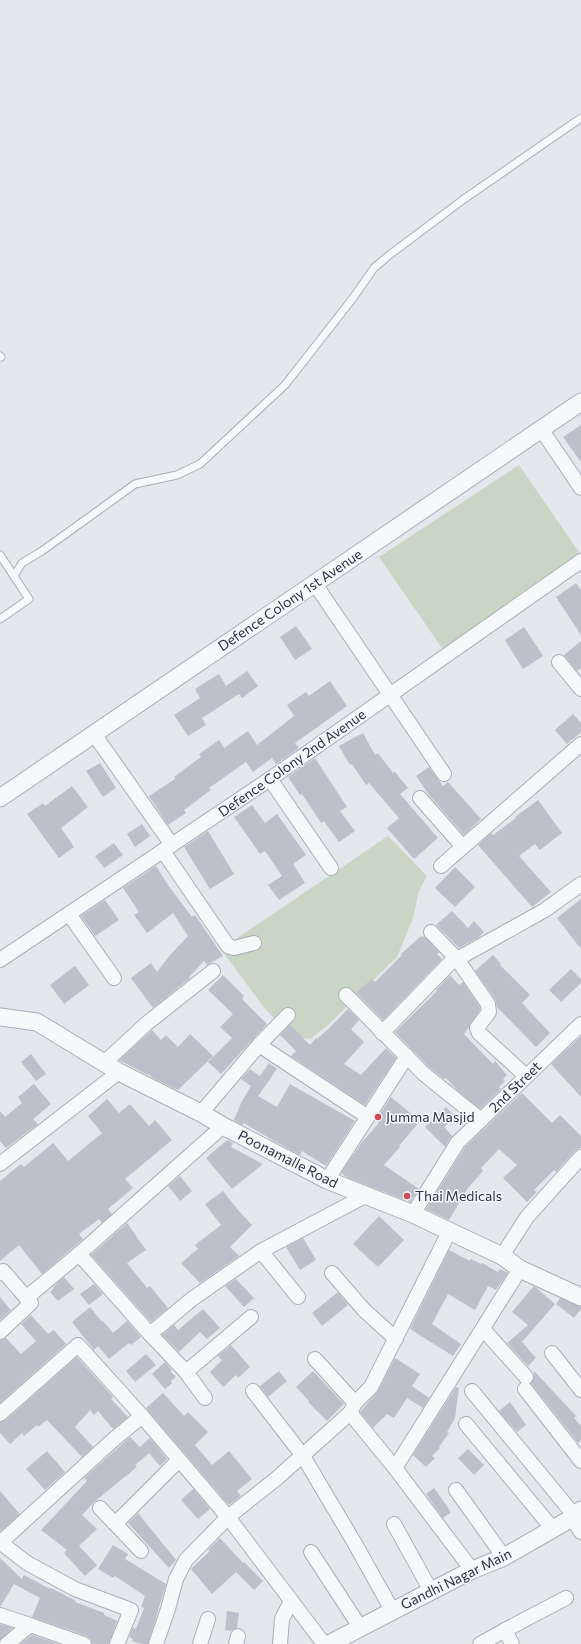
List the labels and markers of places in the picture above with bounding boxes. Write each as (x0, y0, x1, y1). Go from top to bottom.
place label: Jumma Masjid (386, 1108, 475, 1125)
marker: Jumma Masjid (373, 1112, 383, 1122)
place label: Thai Medicals (415, 1187, 502, 1204)
marker: Thai Medicals (402, 1191, 412, 1201)

